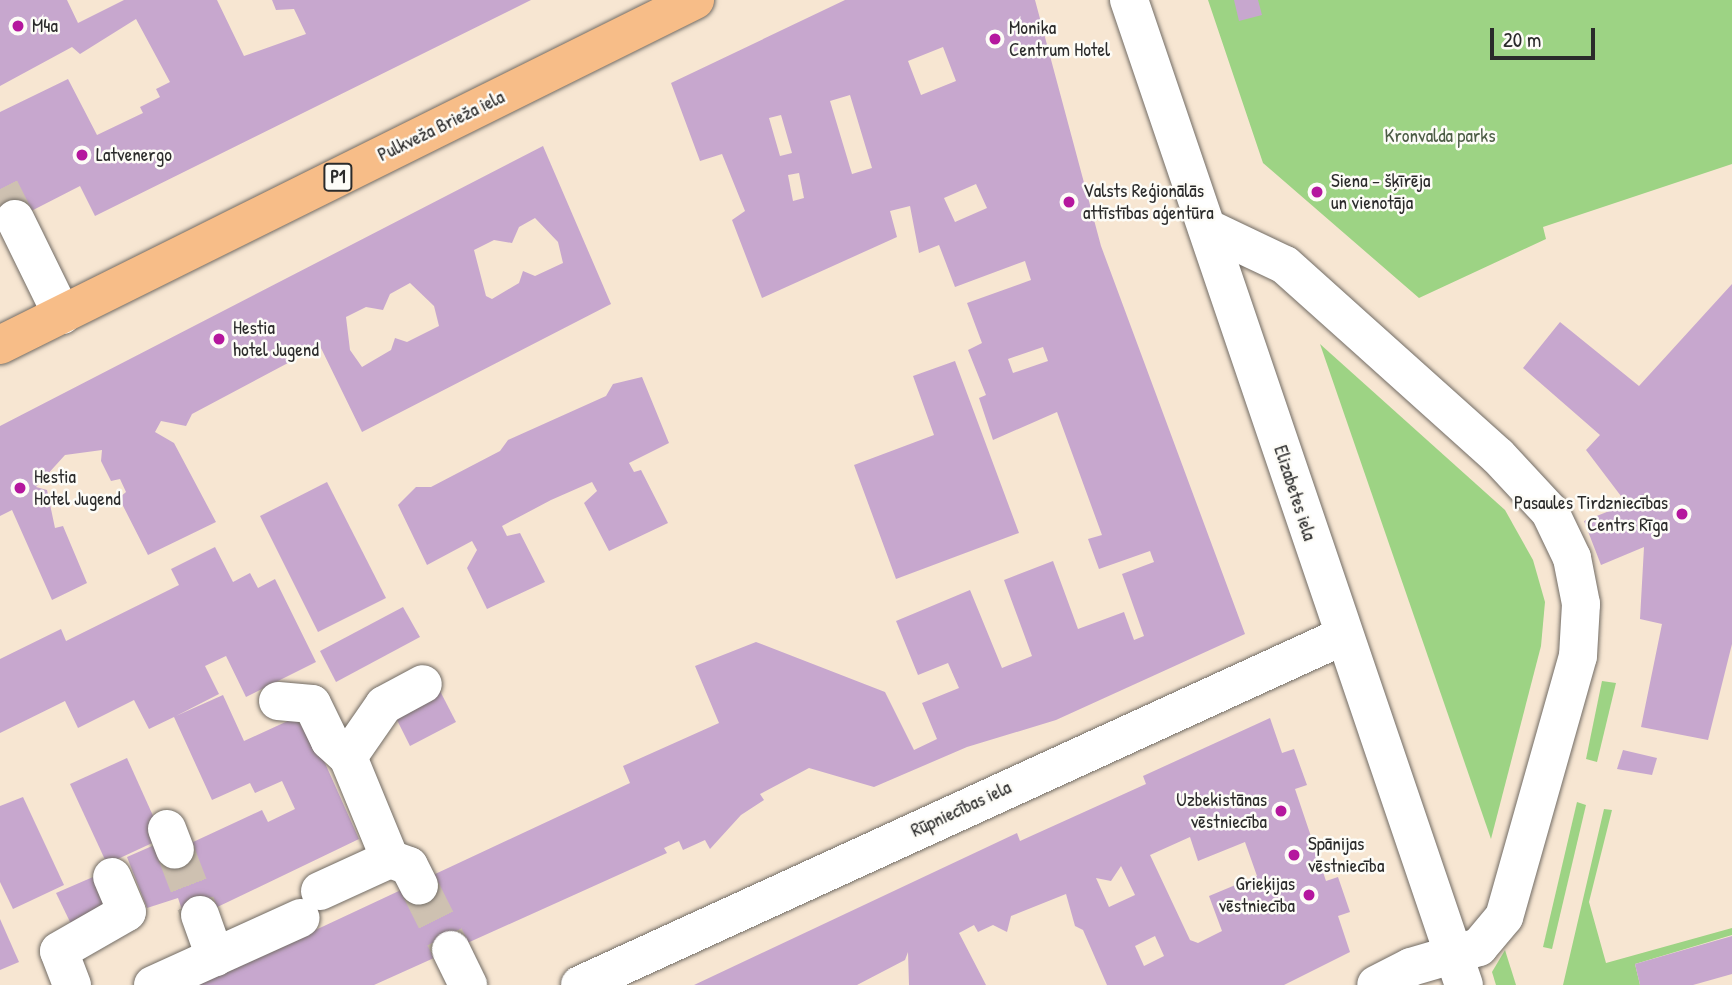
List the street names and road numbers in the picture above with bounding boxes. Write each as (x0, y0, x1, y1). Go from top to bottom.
street label: Pulkveža Brieža iela (374, 86, 508, 166)
road number: P1 (322, 162, 354, 192)
street label: Elizabetes iela (1269, 443, 1321, 543)
street label: Rūpniecības iela (907, 776, 1015, 842)

